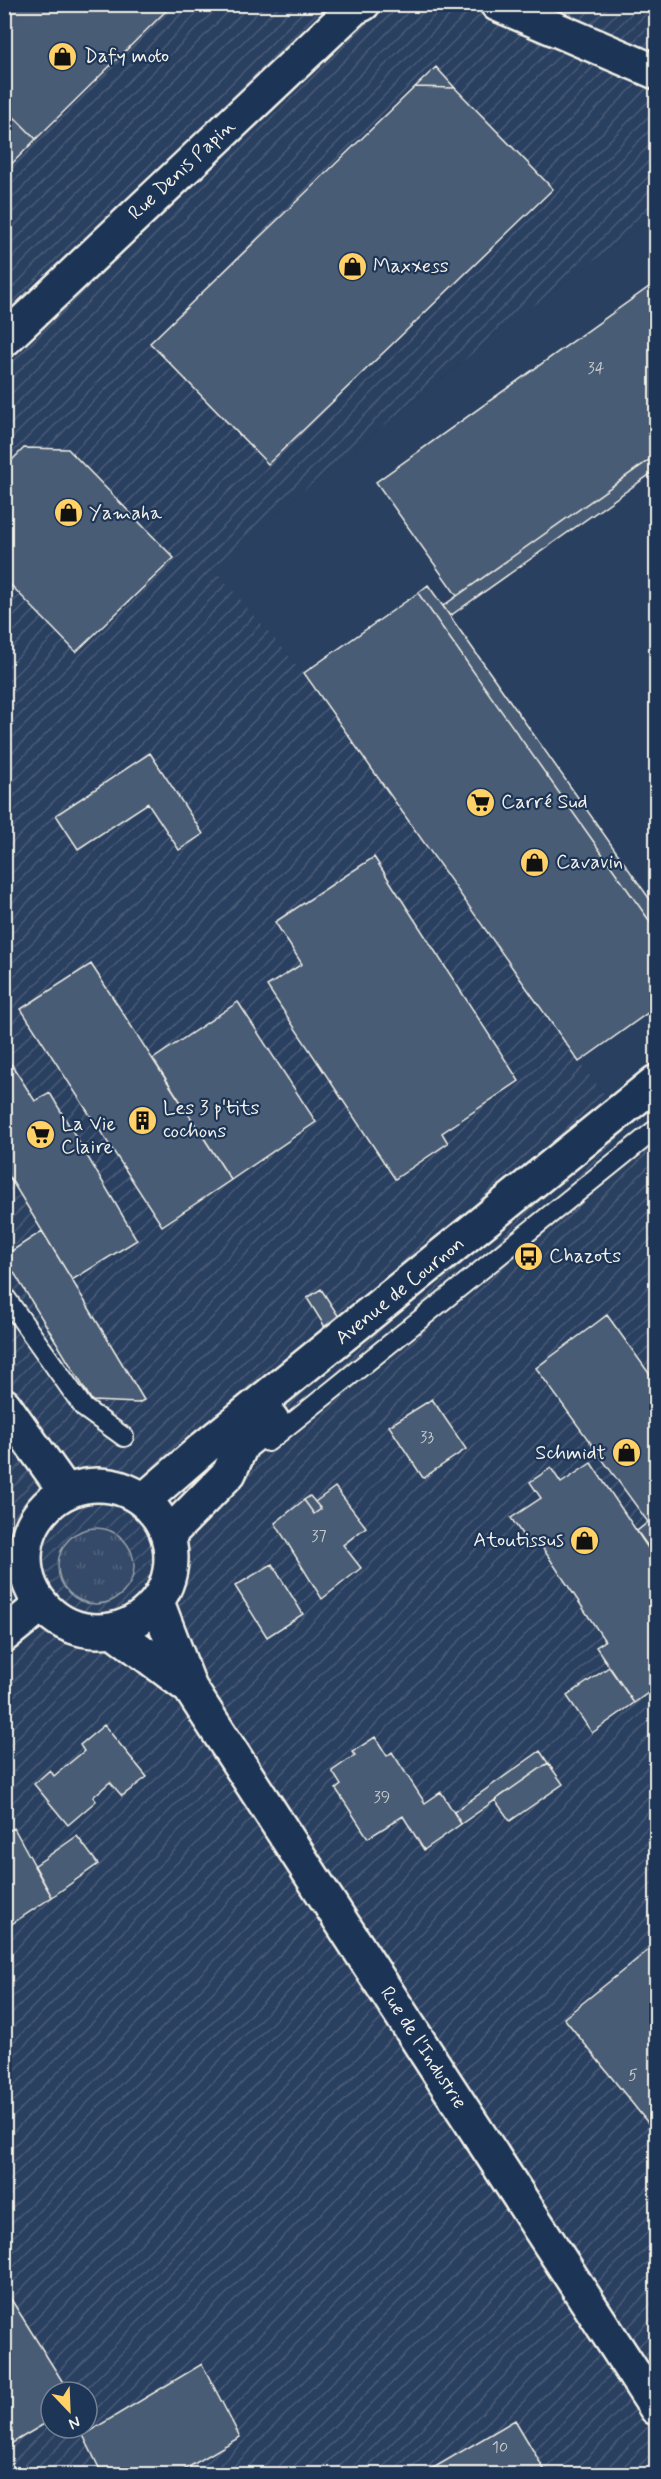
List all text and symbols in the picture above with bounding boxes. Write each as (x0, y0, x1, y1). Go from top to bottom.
shop icon: Dafy moto (47, 40, 79, 72)
place label: Dafy moto (84, 43, 169, 70)
street label: Rue Denis Papin (123, 113, 242, 227)
shop icon: Maxxess (336, 250, 368, 282)
place label: Maxxess (373, 253, 449, 280)
house number: 34 (588, 358, 605, 379)
shop icon: Yamaha (52, 497, 84, 529)
place label: Yamaha (89, 500, 163, 527)
supermarket icon: Carré Sud (464, 786, 496, 818)
place label: Carré Sud (501, 789, 588, 816)
shop icon: Cavavin (519, 846, 551, 878)
place label: Cavavin (556, 849, 623, 876)
place label: Les 3 p'tits cochons (163, 1095, 260, 1145)
building icon: Les 3 p'tits cochons (126, 1104, 158, 1136)
place label: La Vie Claire (61, 1111, 116, 1161)
supermarket icon: La Vie Claire (24, 1119, 56, 1151)
street label: Avenue de Cournon (330, 1231, 470, 1351)
bus stop icon: Chazots (512, 1240, 544, 1272)
place label: Chazots (549, 1243, 621, 1270)
house number: 33 (420, 1427, 434, 1448)
shop icon: Schmidt (611, 1437, 643, 1469)
place label: Schmidt (535, 1440, 606, 1467)
shop icon: Atoutissus (569, 1524, 601, 1556)
house number: 37 (311, 1526, 327, 1547)
place label: Atoutissus (473, 1527, 564, 1554)
house number: 39 (374, 1787, 390, 1808)
street label: Rue de l'Industrie (373, 1981, 473, 2115)
house number: 5 (628, 2065, 638, 2086)
north arrow (39, 2380, 99, 2440)
text: N (65, 2411, 83, 2434)
house number: 10 (492, 2437, 508, 2458)

